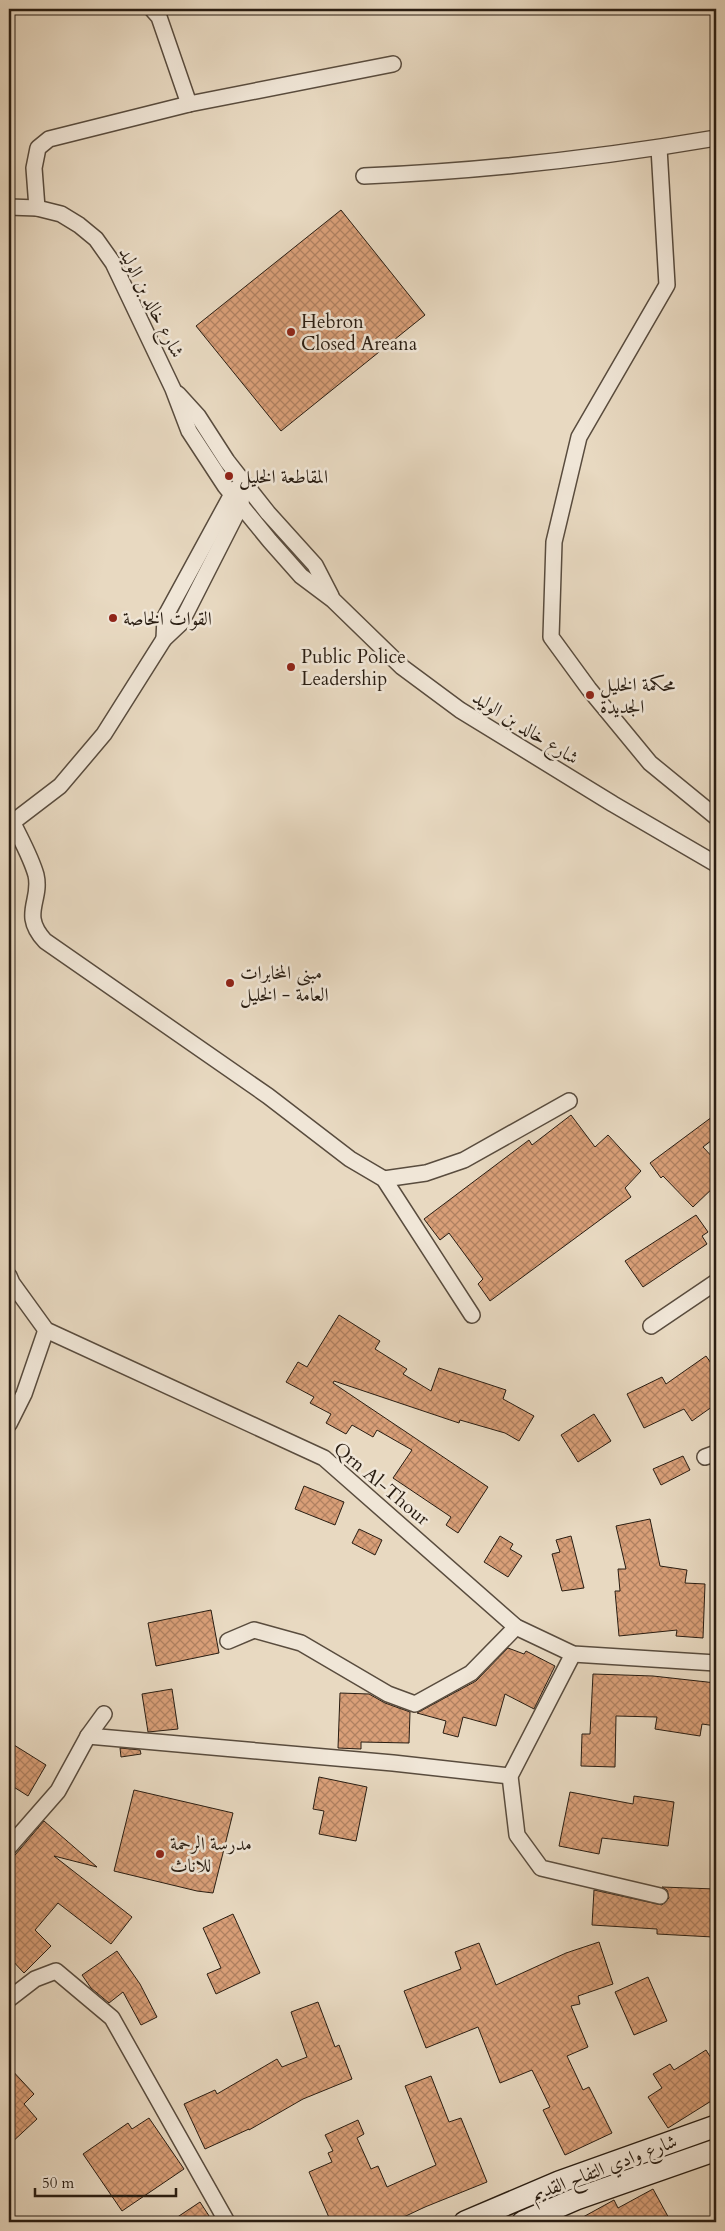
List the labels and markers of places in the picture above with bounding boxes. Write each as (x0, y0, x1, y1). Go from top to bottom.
place label: Hebron Closed Areana (301, 309, 417, 357)
marker: Hebron Closed Areana (285, 326, 297, 338)
place label: المقاطعة الخليل (239, 464, 328, 490)
marker: المقاطعة الخليل (223, 470, 235, 482)
place label: القوات الخاصة (123, 606, 212, 632)
marker: القوات الخاصة (107, 612, 119, 624)
place label: Public Police Leadership (301, 644, 406, 692)
marker: Public Police Leadership (285, 661, 297, 673)
place label: محكمة الخليل الجديدة (600, 672, 676, 720)
marker: محكمة الخليل الجديدة (584, 689, 596, 701)
place label: مبنى المخابرات العامة - الخليل (240, 960, 329, 1008)
marker: مبنى المخابرات العامة - الخليل (224, 977, 236, 989)
place label: مدرسة الرحمة للاناث (170, 1831, 252, 1879)
marker: مدرسة الرحمة للاناث (154, 1848, 166, 1860)

